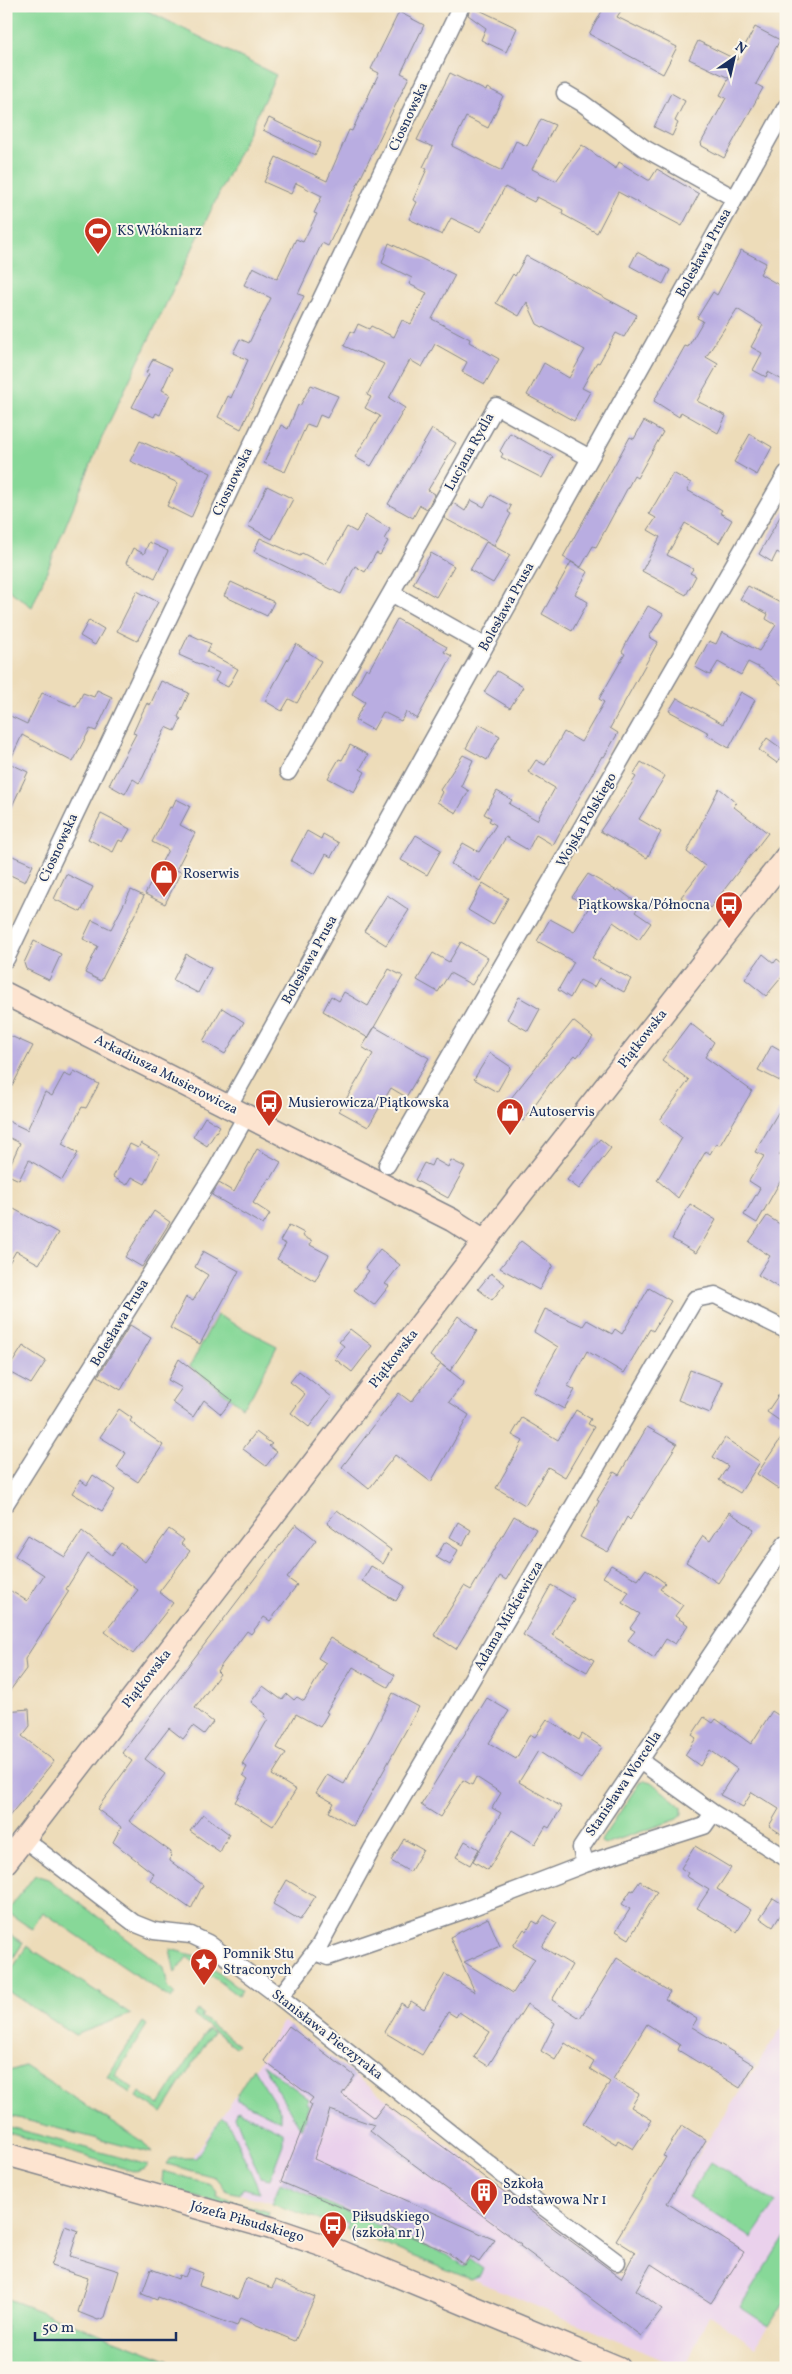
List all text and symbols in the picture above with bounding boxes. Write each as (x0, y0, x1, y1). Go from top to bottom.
north arrow (710, 32, 760, 82)
text: N (731, 38, 750, 59)
street label: Ciosnowska (385, 79, 433, 155)
street label: Bolesława Prusa (672, 205, 736, 301)
sports icon: KS Włókniarz (83, 216, 113, 255)
place label: KS Włókniarz (117, 222, 202, 241)
street label: Lucjana Rydla (441, 410, 499, 494)
street label: Ciosnowska (208, 445, 258, 519)
street label: Bolesława Prusa (475, 559, 539, 655)
street label: Wojska Polskiego (552, 769, 622, 871)
street label: Ciosnowska (35, 810, 83, 886)
shop icon: Roserwis (149, 859, 179, 898)
place label: Roserwis (183, 865, 239, 884)
bus stop icon: Piątkowska/Północna (714, 890, 744, 929)
place label: Piątkowska/Północna (578, 896, 710, 915)
street label: Bolesława Prusa (278, 912, 342, 1008)
street label: Piątkowska (614, 1005, 672, 1073)
street label: Arkadiusza Musierowicza (91, 1030, 241, 1120)
bus stop icon: Musierowicza/Piątkowska (254, 1088, 284, 1127)
place label: Musierowicza/Piątkowska (288, 1094, 449, 1113)
shop icon: Autoservis (495, 1097, 525, 1136)
place label: Autoservis (529, 1103, 595, 1122)
street label: Bolesława Prusa (86, 1276, 154, 1370)
street label: Piątkowska (365, 1325, 423, 1393)
street label: Adama Mickiewicza (470, 1558, 548, 1674)
street label: Piątkowska (118, 1645, 176, 1713)
street label: Stanisława Worcella (582, 1727, 666, 1841)
place label: Pomnik Stu Straconych (223, 1945, 294, 1980)
place icon: Pomnik Stu Straconych (189, 1947, 219, 1986)
street label: Stanisława Pieczyraka (267, 1985, 387, 2085)
place label: Szkoła Podstawowa Nr 1 (503, 2175, 607, 2210)
building icon: Szkoła Podstawowa Nr 1 (469, 2177, 499, 2216)
street label: Józefa Piłsudskiego (188, 2197, 306, 2247)
place label: Piłsudskiego (szkoła nr 1) (352, 2208, 429, 2243)
bus stop icon: Piłsudskiego (szkoła nr 1) (318, 2210, 348, 2249)
scale bar (35, 2309, 176, 2341)
text: 50 m (42, 2318, 74, 2339)

